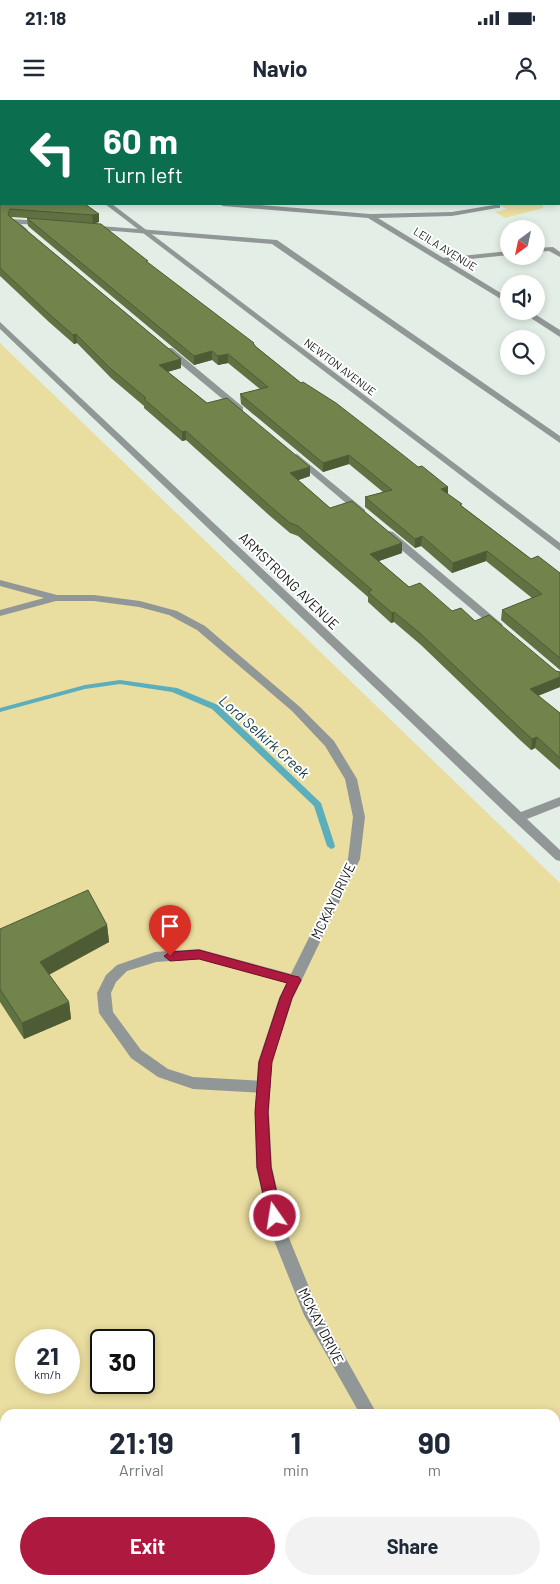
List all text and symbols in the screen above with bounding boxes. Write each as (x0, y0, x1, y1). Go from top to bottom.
text: 21:18 (25, 6, 66, 29)
icon: menu (20, 54, 48, 82)
icon: person (512, 54, 540, 82)
text: Navio (252, 55, 308, 81)
text: 60 m (103, 119, 178, 161)
icon: left (20, 120, 85, 185)
text: Turn left (103, 161, 183, 187)
north arrow (500, 220, 545, 265)
map controls (500, 220, 545, 375)
street label: LEILA AVENUE (411, 224, 479, 273)
button: sound (500, 275, 545, 320)
button: search (500, 330, 545, 375)
street label: NEWTON AVENUE (302, 335, 379, 398)
street label: ARMSTRONG AVENUE (236, 529, 343, 633)
water label: Lord Selkirk Creek (216, 691, 314, 782)
street label: MCKAY DRIVE (307, 860, 358, 942)
pin (149, 905, 191, 956)
icon: arrive (156, 912, 184, 940)
position arrow (248, 1189, 300, 1241)
street label: MCKAY DRIVE (295, 1285, 348, 1367)
speed limit sign: 30 (90, 1329, 155, 1394)
text: 21 (36, 1340, 59, 1370)
text: km/h (34, 1367, 61, 1381)
text: 21:19 (109, 1424, 174, 1460)
text: 1 (291, 1424, 301, 1460)
text: 90 (418, 1424, 451, 1460)
text: Arrival (119, 1460, 164, 1479)
text: min (283, 1460, 309, 1479)
text: m (428, 1460, 441, 1479)
button: Exit (20, 1517, 275, 1575)
button: Share (285, 1517, 540, 1575)

